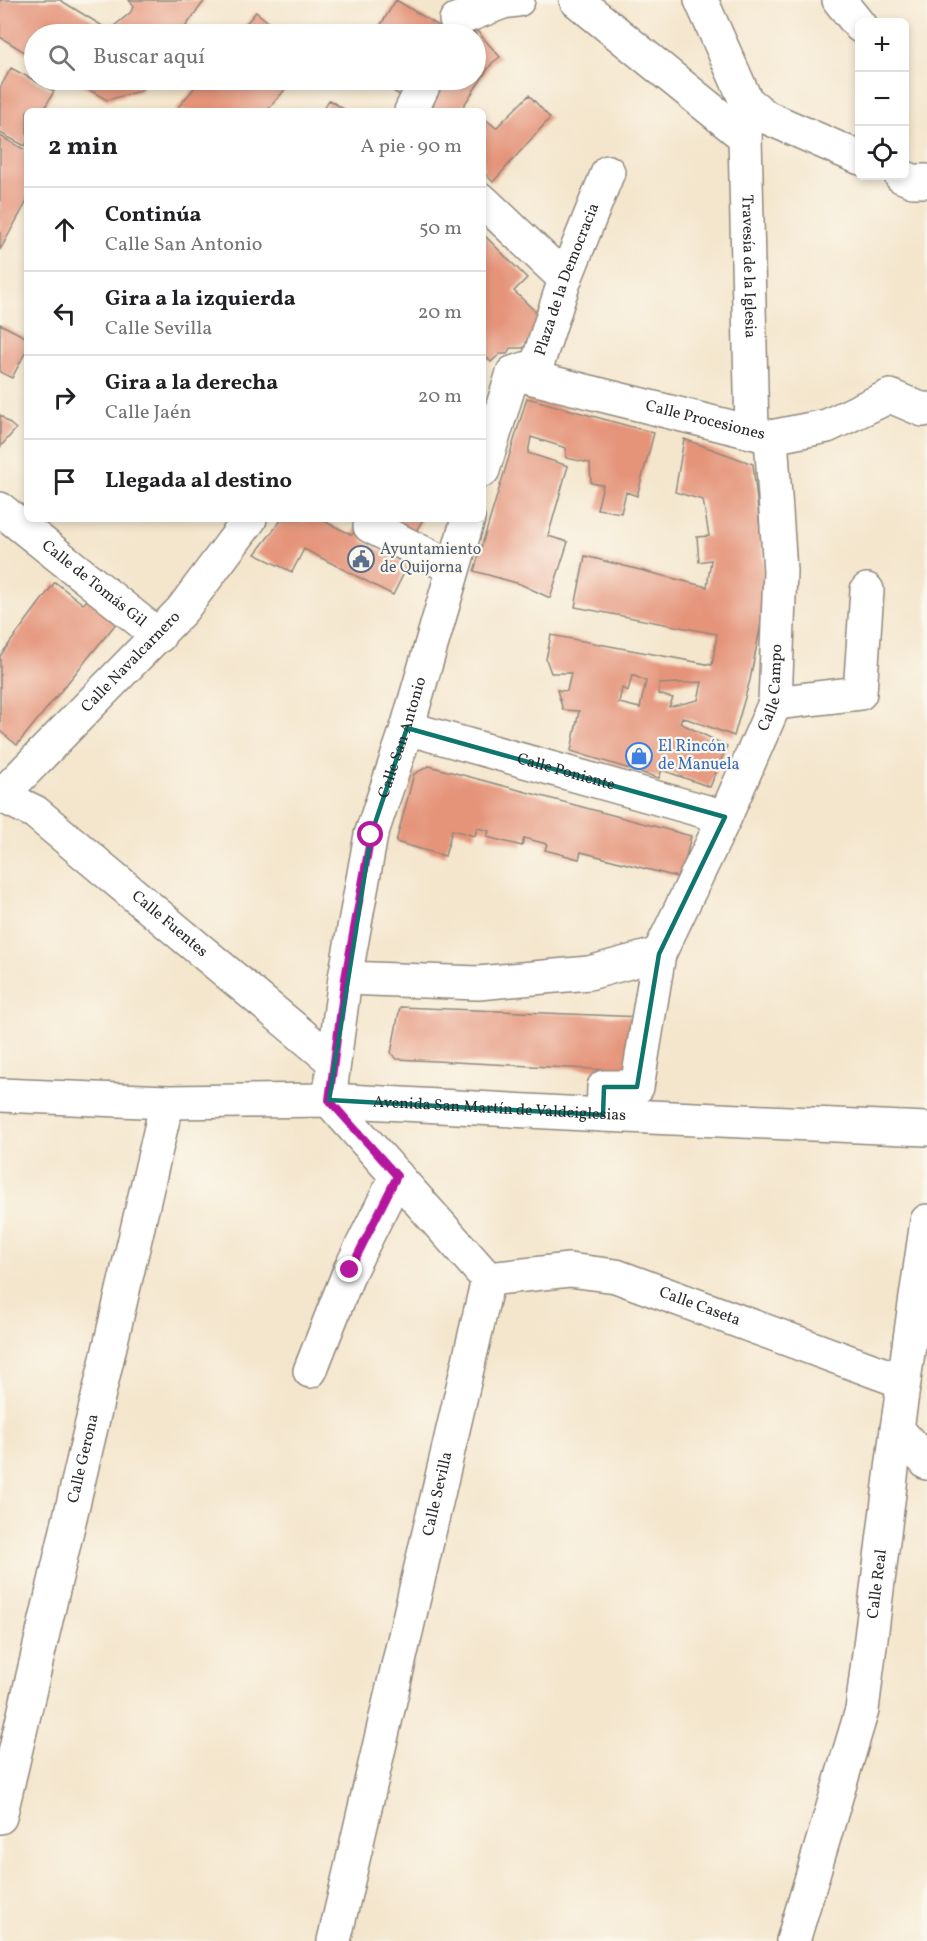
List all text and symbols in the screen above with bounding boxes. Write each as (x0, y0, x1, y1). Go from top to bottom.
map controls (855, 18, 909, 180)
button: + (855, 18, 909, 72)
search box (24, 24, 486, 90)
icon: search (45, 41, 78, 74)
text: Buscar aquí (93, 42, 205, 73)
button: − (855, 72, 909, 126)
button: locate (855, 126, 909, 180)
text: 2 min (48, 129, 118, 165)
text: A pie · 90 m (361, 133, 462, 161)
street label: Travesía de la Iglesia (735, 194, 761, 338)
text: Continúa (105, 200, 202, 231)
street label: Plaza de la Democracia (530, 200, 605, 359)
icon: ahead (48, 213, 81, 246)
text: 50 m (419, 215, 462, 243)
text: Calle San Antonio (105, 231, 262, 259)
text: Gira a la izquierda (105, 284, 296, 315)
icon: left (48, 297, 81, 330)
text: 20 m (418, 299, 462, 327)
text: Calle Sevilla (105, 315, 212, 343)
text: Gira a la derecha (105, 368, 278, 399)
icon: right (48, 381, 81, 414)
text: 20 m (418, 383, 462, 411)
street label: Calle Procesiones (643, 395, 767, 446)
text: Calle Jaén (105, 399, 191, 427)
icon: arrive (48, 465, 81, 498)
text: Llegada al destino (105, 466, 292, 497)
street label: Calle de Tomás Gil (37, 535, 151, 633)
place label: Ayuntamiento de Quijorna (380, 539, 481, 579)
public building icon: Ayuntamiento de Quijorna (346, 544, 376, 574)
street label: Calle Navalcarnero (77, 607, 186, 718)
street label: Calle Campo (753, 644, 788, 735)
street label: Calle San Antonio (373, 674, 432, 801)
place label: El Rincón de Manuela (658, 736, 740, 776)
shop icon: El Rincón de Manuela (624, 741, 654, 771)
street label: Calle Poniente (514, 748, 617, 797)
route start (357, 821, 383, 847)
street label: Calle Fuentes (126, 886, 212, 963)
street label: Avenida San Martín de Valdeiglesias (372, 1091, 627, 1127)
route end (336, 1256, 362, 1282)
street label: Calle Caseta (656, 1282, 743, 1332)
street label: Calle Gerona (63, 1412, 105, 1505)
street label: Calle Sevilla (418, 1450, 458, 1538)
street label: Calle Real (862, 1548, 893, 1620)

